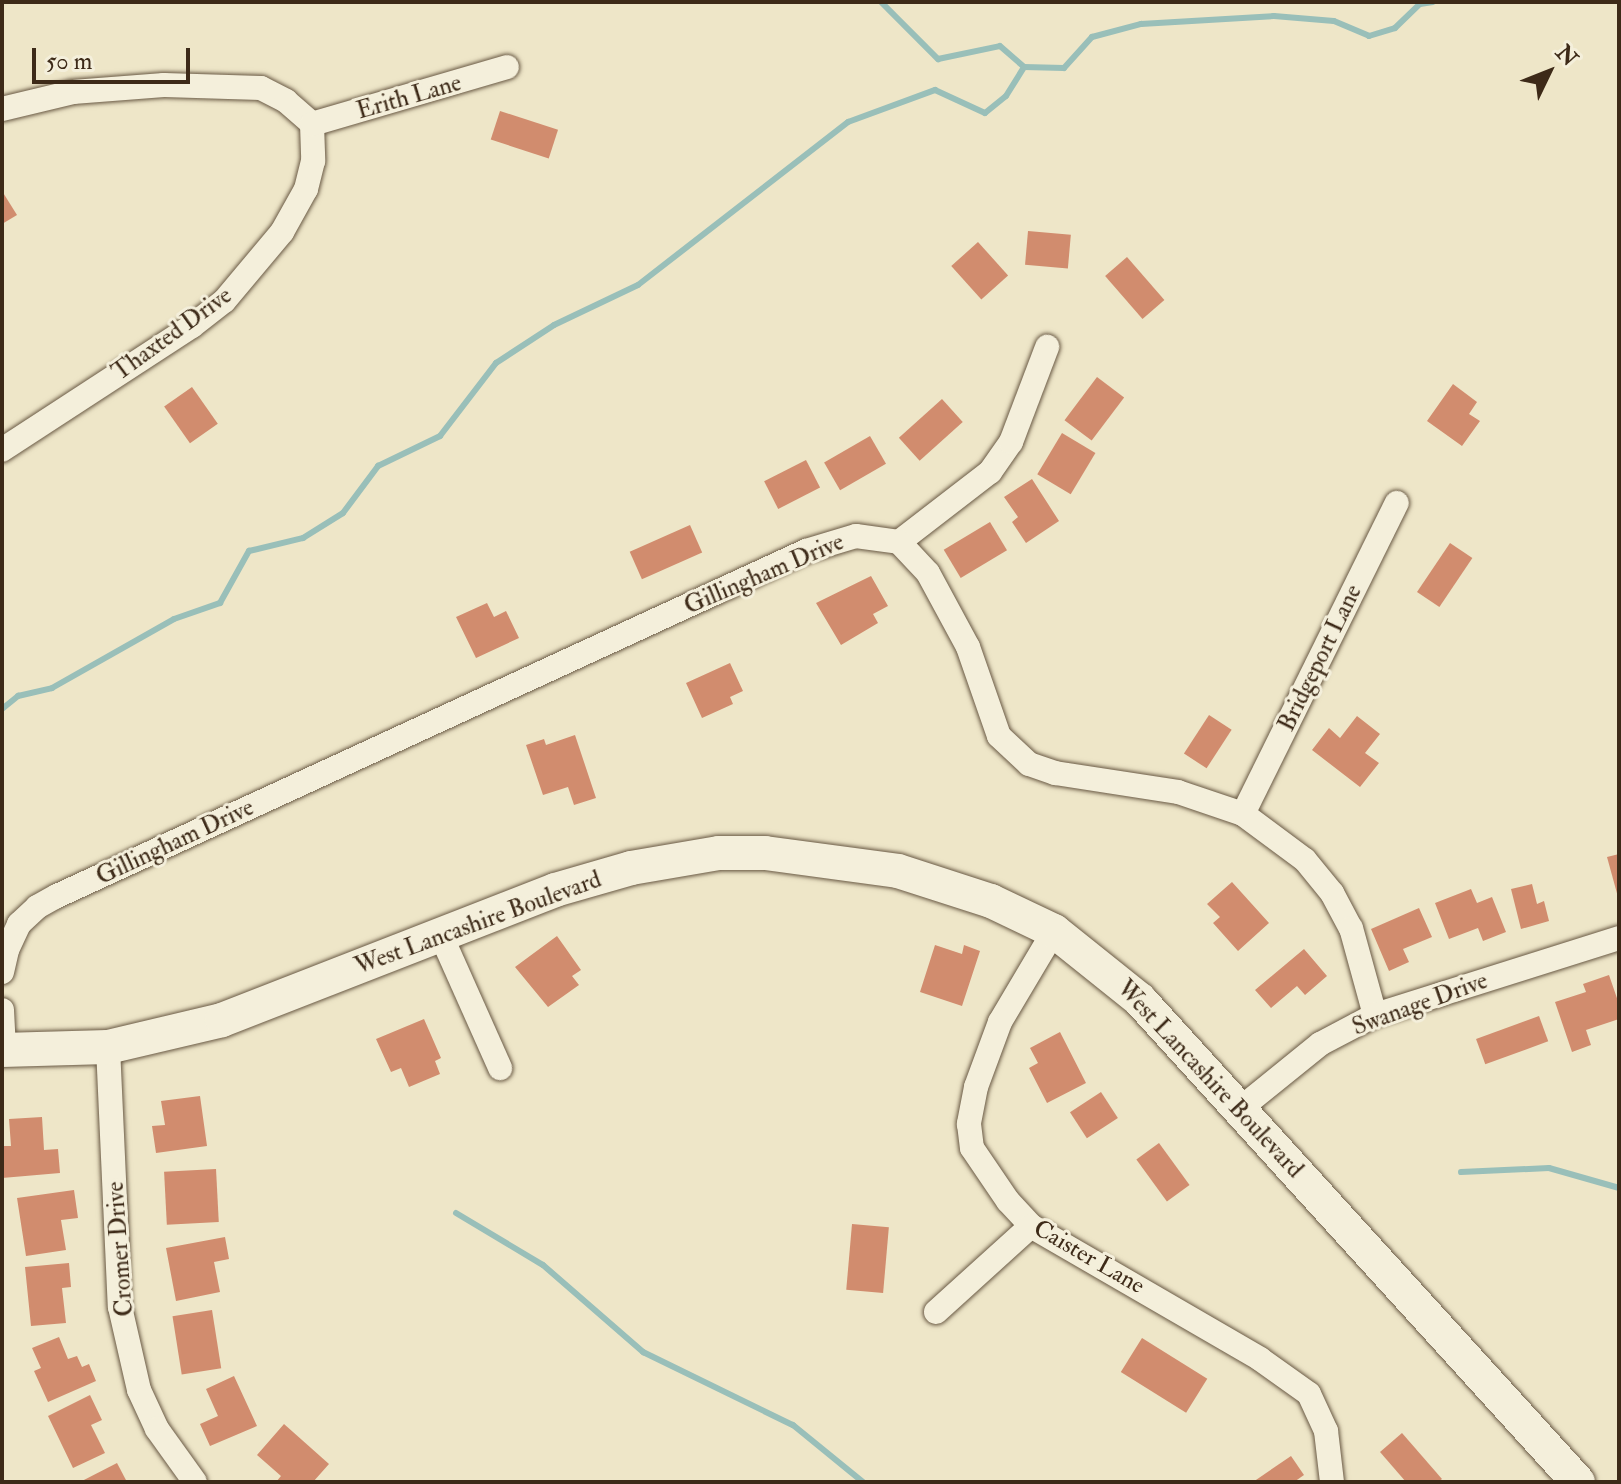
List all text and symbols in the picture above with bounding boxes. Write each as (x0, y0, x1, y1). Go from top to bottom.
scale bar (36, 32, 194, 82)
north arrow (1509, 32, 1589, 112)
text: N (1550, 39, 1584, 72)
text: 50 m (46, 46, 92, 77)
street label: Erith Lane (353, 68, 465, 126)
street label: Thaxted Drive (107, 281, 237, 387)
street label: Gillingham Drive (680, 527, 848, 621)
street label: Bridgeport Lane (1272, 580, 1368, 736)
street label: Gillingham Drive (92, 793, 258, 891)
street label: West Lancashire Boulevard (351, 865, 605, 981)
street label: Swanage Drive (1348, 966, 1492, 1042)
street label: West Lancashire Boulevard (1111, 974, 1309, 1184)
street label: Cromer Drive (101, 1181, 139, 1317)
street label: Caister Lane (1028, 1214, 1150, 1300)

